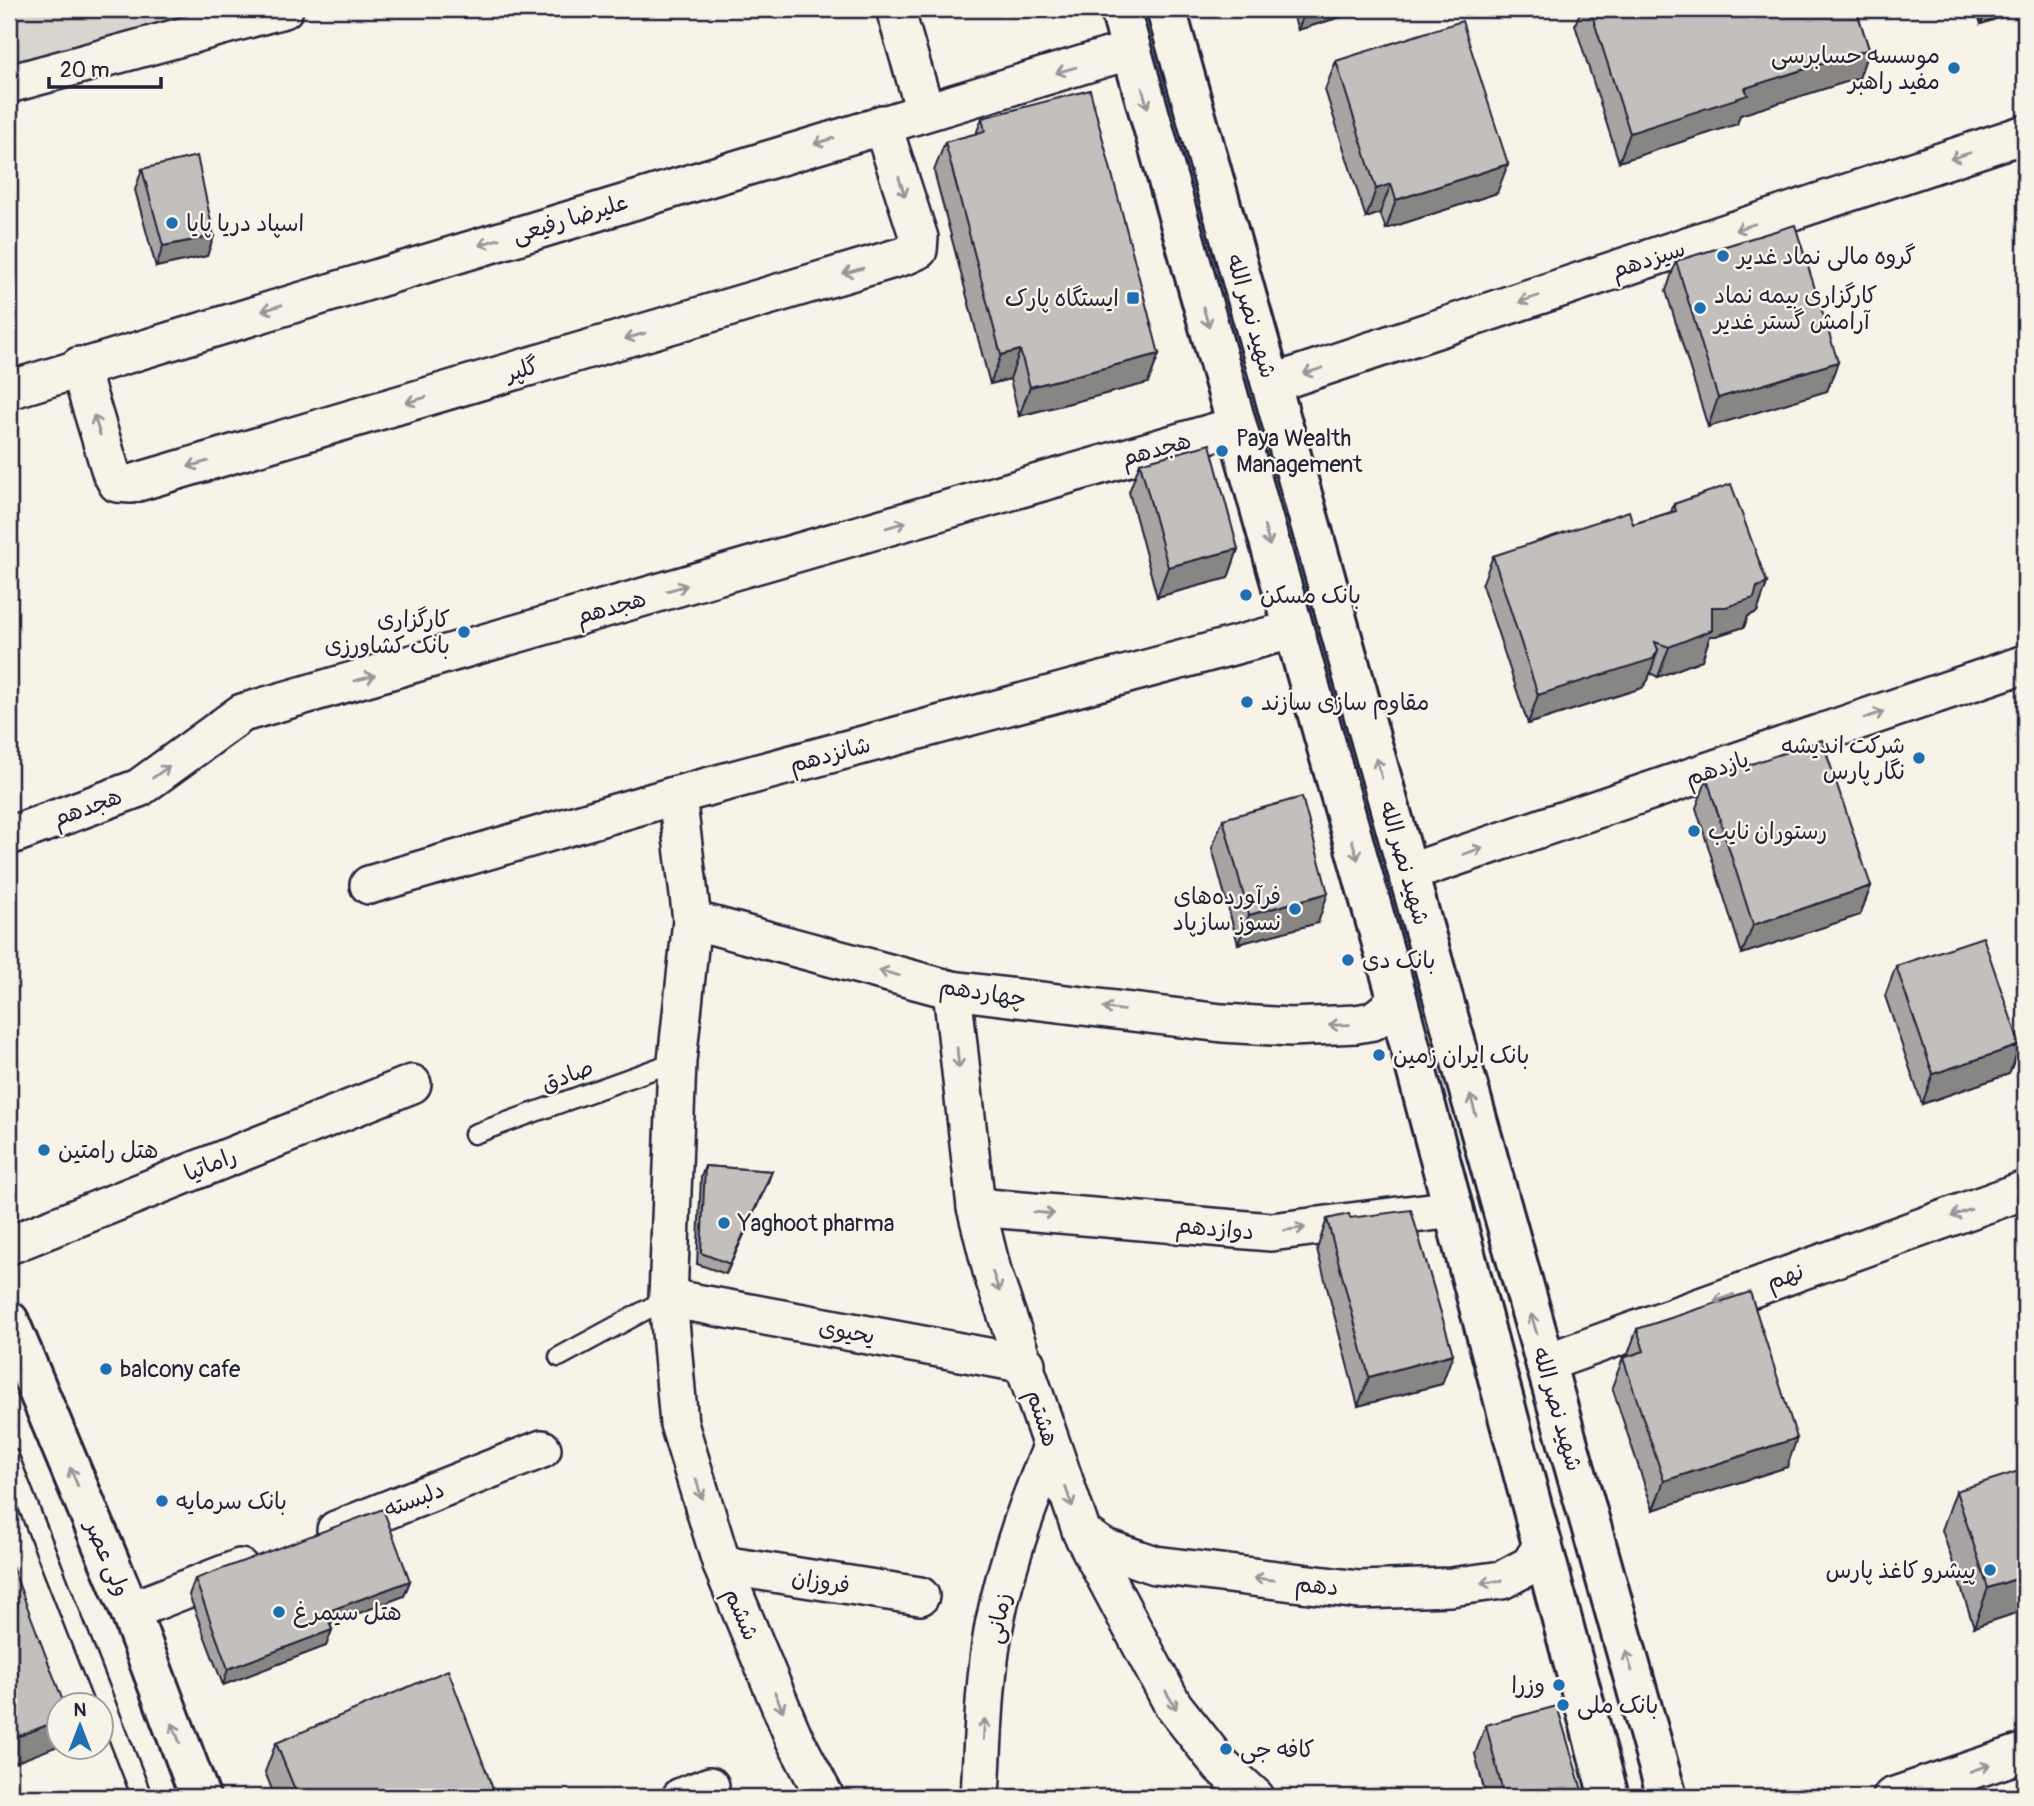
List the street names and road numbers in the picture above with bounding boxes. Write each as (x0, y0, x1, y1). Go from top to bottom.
street label: علیرضا رفیعی (509, 187, 632, 250)
street label: سیزدهم (1607, 234, 1690, 288)
street label: شهید نصر الله (1220, 251, 1283, 382)
street label: گلپر (501, 351, 542, 388)
street label: هجدهم (1118, 426, 1195, 476)
street label: هجدهم (573, 584, 650, 634)
street label: شانزدهم (786, 730, 875, 782)
street label: یازدهم (1682, 744, 1754, 796)
street label: هجدهم (49, 782, 127, 836)
street label: شهید نصر الله (1373, 798, 1436, 929)
street label: چهاردهم (937, 971, 1029, 1017)
street label: صادق (537, 1053, 597, 1098)
street label: راماتیا (180, 1141, 241, 1188)
street label: دوازدهم (1174, 1211, 1255, 1249)
street label: نهم (1763, 1256, 1809, 1299)
street label: یحیوی (817, 1312, 877, 1351)
street label: شهید نصر الله (1526, 1344, 1589, 1475)
street label: هشتم (1017, 1386, 1065, 1451)
street label: دلبسته (380, 1475, 449, 1524)
street label: ولی عصر (78, 1514, 137, 1601)
street label: فروزان (790, 1563, 852, 1600)
street label: دهم (1294, 1569, 1340, 1605)
street label: ششم (715, 1584, 765, 1646)
street label: زمانی (979, 1590, 1018, 1646)

